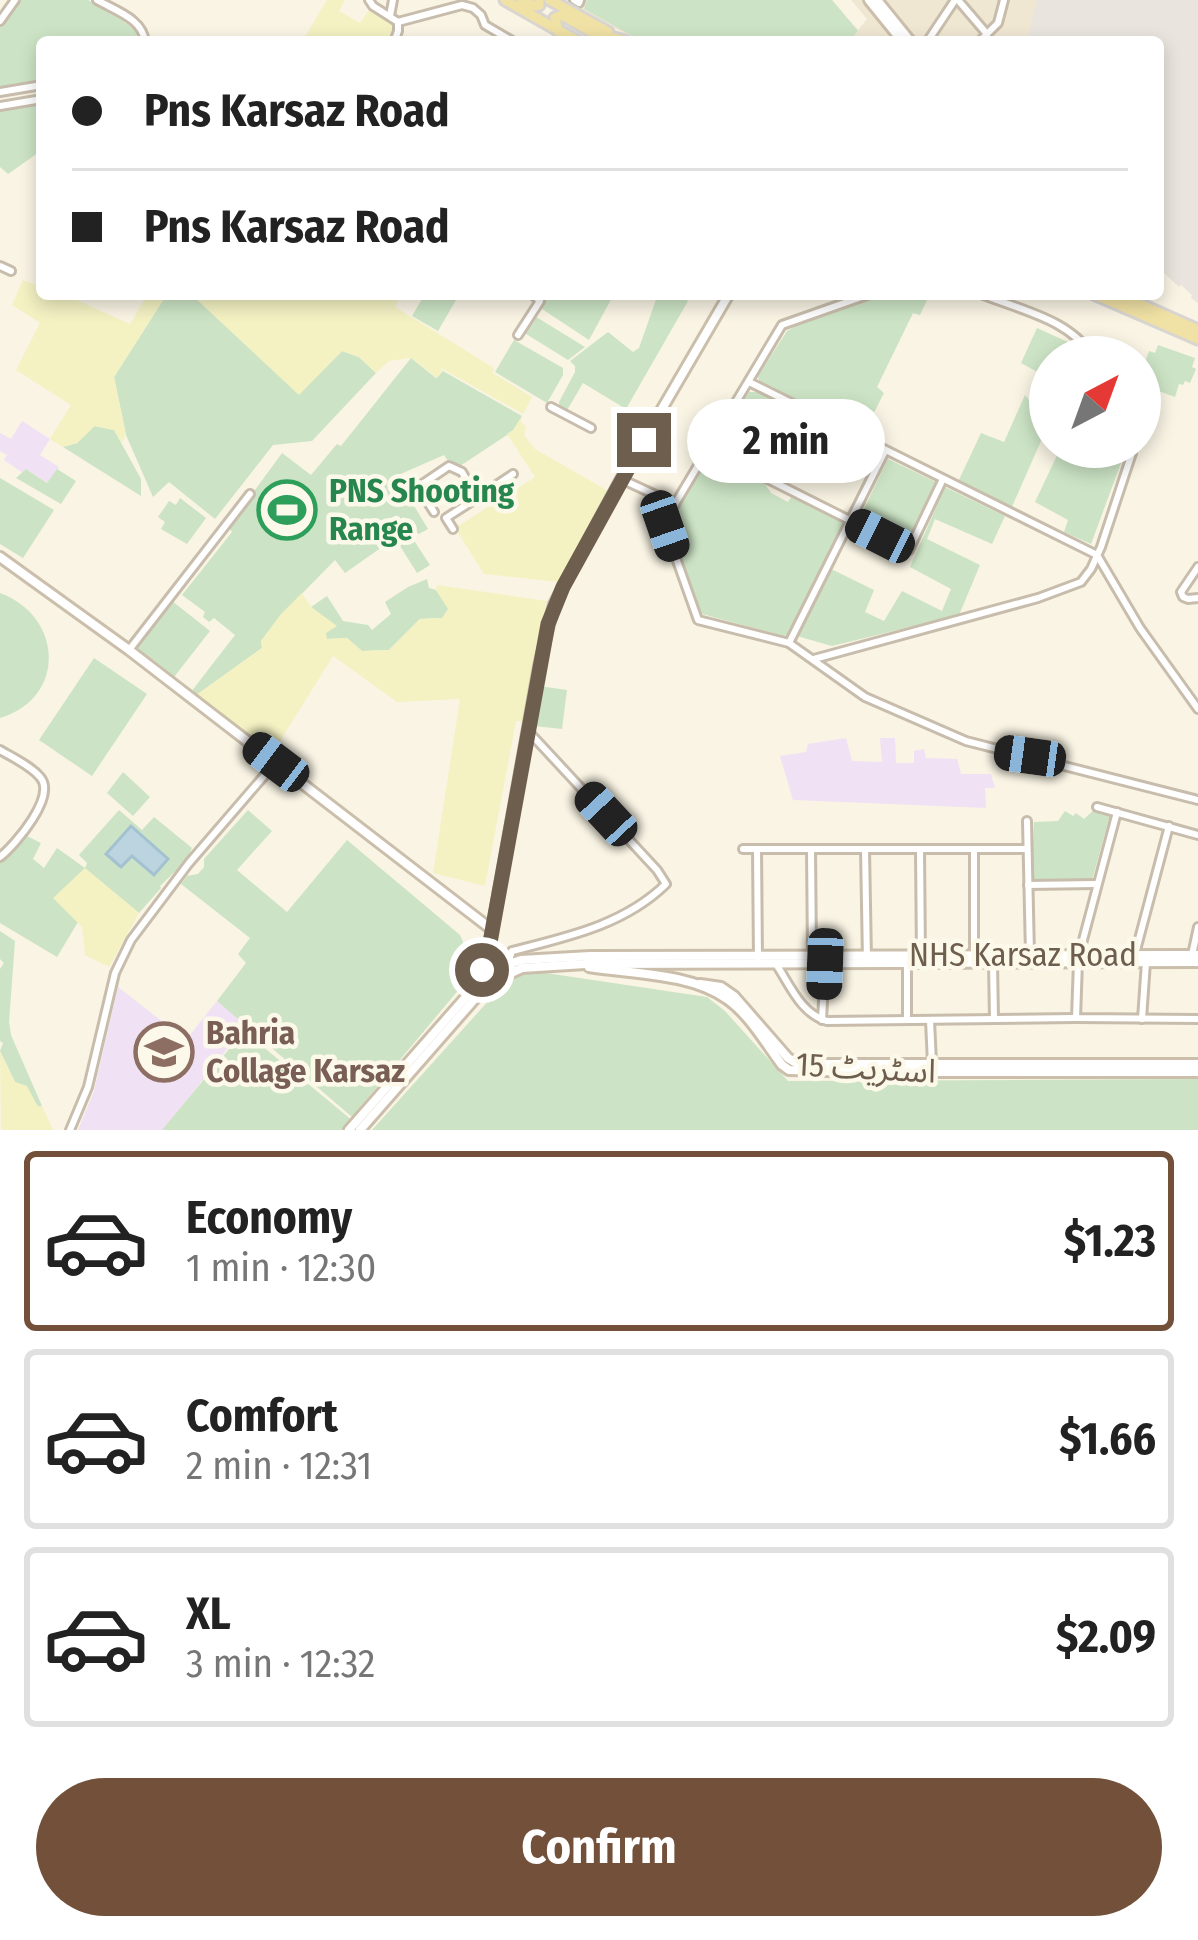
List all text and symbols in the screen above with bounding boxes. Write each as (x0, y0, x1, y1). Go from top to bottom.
text: Pns Karsaz Road (144, 84, 450, 138)
text: Pns Karsaz Road (144, 200, 450, 254)
north arrow (1029, 336, 1161, 468)
map controls (1029, 336, 1161, 468)
callout: 2 min (686, 398, 884, 482)
route end (617, 413, 671, 467)
text: 2 min (743, 418, 829, 464)
place label: PNS Shooting Range (329, 471, 515, 549)
sports icon: PNS Shooting Range (256, 479, 318, 541)
car (636, 486, 694, 566)
car (840, 504, 920, 568)
car (236, 726, 316, 798)
car (992, 733, 1068, 779)
car (568, 775, 644, 853)
car (806, 927, 844, 1001)
street label: NHS Karsaz Road (909, 935, 1137, 975)
route start (455, 943, 509, 997)
place label: Bahria Collage Karsaz (206, 1013, 405, 1091)
school or university icon: Bahria Collage Karsaz (133, 1021, 195, 1083)
street label: اسٹریٹ 15 (795, 1044, 937, 1092)
icon: car (42, 1187, 150, 1295)
text: Economy (186, 1191, 352, 1245)
text: $1.23 (1064, 1214, 1156, 1268)
text: 1 min · 12:30 (186, 1245, 376, 1291)
icon: car (42, 1385, 150, 1493)
text: Comfort (186, 1389, 338, 1443)
text: $1.66 (1059, 1412, 1156, 1466)
text: 2 min · 12:31 (186, 1443, 372, 1489)
icon: car (42, 1583, 150, 1691)
text: XL (186, 1587, 231, 1641)
text: $2.09 (1056, 1610, 1156, 1664)
text: 3 min · 12:32 (186, 1641, 375, 1687)
button: Confirm (36, 1778, 1162, 1916)

